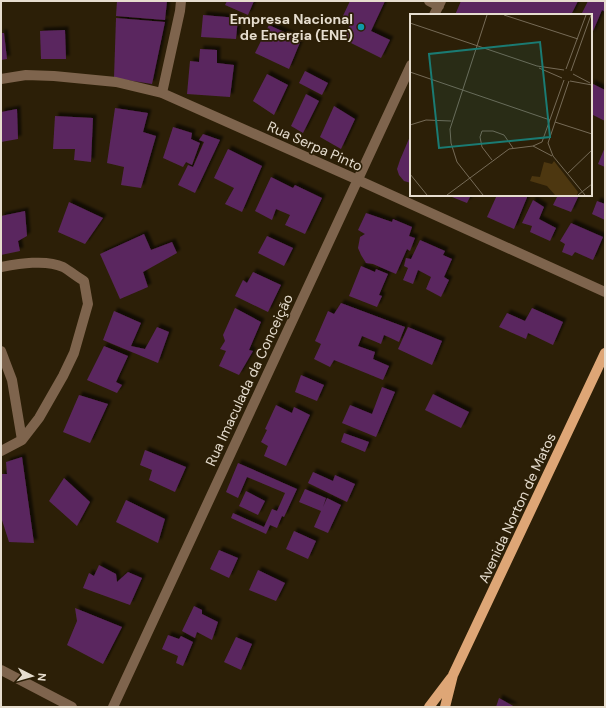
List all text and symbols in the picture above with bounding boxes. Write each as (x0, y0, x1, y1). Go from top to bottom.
place label: Empresa Nacional de Energia (ENE) (230, 10, 353, 44)
inset map (410, 14, 592, 196)
marker: Empresa Nacional de Energia (ENE) (356, 22, 366, 32)
street label: Rua Serpa Pinto (265, 117, 365, 175)
street label: Rua Imaculada da Conceição (201, 291, 297, 469)
street label: Avenida Norton de Matos (474, 430, 560, 586)
north arrow (12, 656, 52, 696)
text: N (35, 672, 49, 682)

